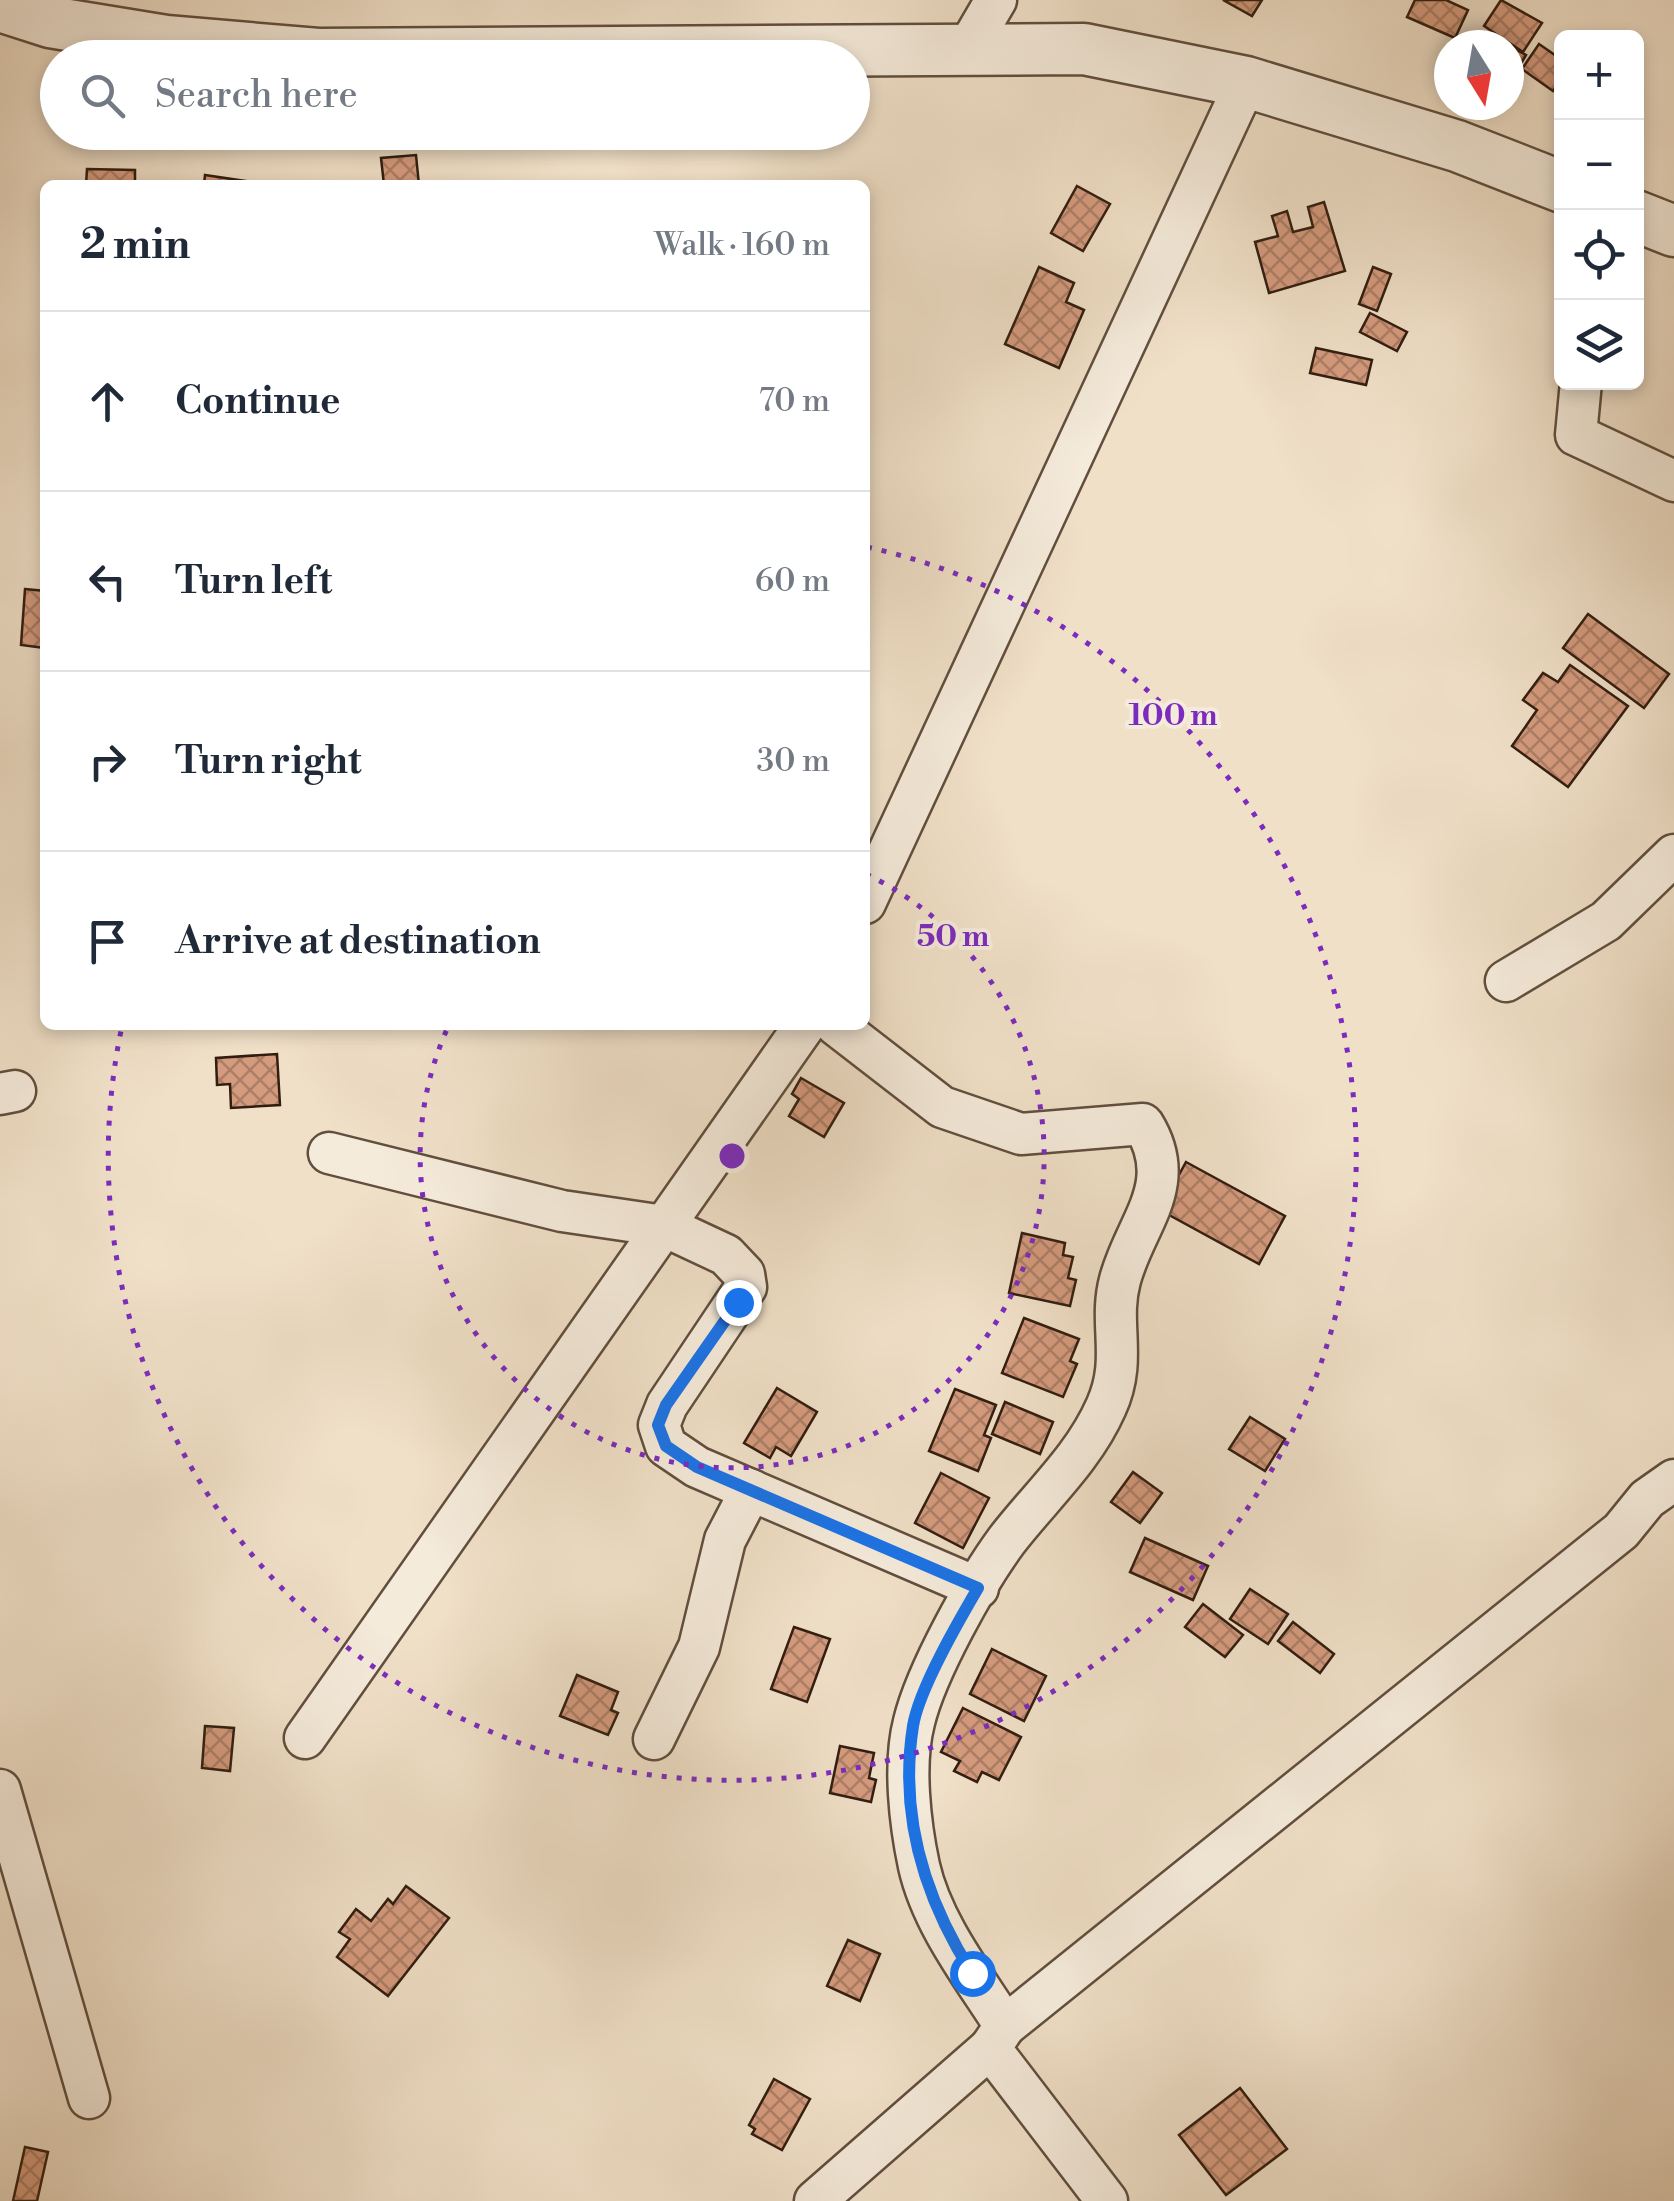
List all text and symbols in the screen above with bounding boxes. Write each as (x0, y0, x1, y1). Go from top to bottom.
north arrow (1434, 30, 1524, 120)
map controls (1554, 30, 1644, 390)
button: + (1554, 30, 1644, 120)
search box (40, 40, 870, 150)
icon: search (75, 68, 130, 123)
text: Search here (155, 72, 358, 119)
button: − (1554, 120, 1644, 210)
button: locate (1554, 210, 1644, 300)
text: 2 min (80, 219, 190, 272)
text: Walk · 160 m (654, 225, 830, 265)
button: layers (1554, 300, 1644, 390)
icon: ahead (80, 374, 135, 429)
text: Continue (175, 378, 340, 425)
text: 70 m (759, 381, 830, 421)
icon: left (80, 554, 135, 609)
text: Turn left (175, 558, 332, 605)
text: 60 m (755, 561, 830, 601)
text: 100 m (1128, 697, 1218, 735)
icon: right (80, 734, 135, 789)
text: Turn right (175, 738, 361, 785)
text: 30 m (756, 741, 830, 781)
icon: arrive (80, 914, 135, 969)
text: Arrive at destination (175, 918, 541, 965)
text: 50 m (917, 918, 989, 956)
centre of rings (714, 1138, 750, 1174)
route end (716, 1280, 762, 1326)
route start (950, 1951, 996, 1997)

